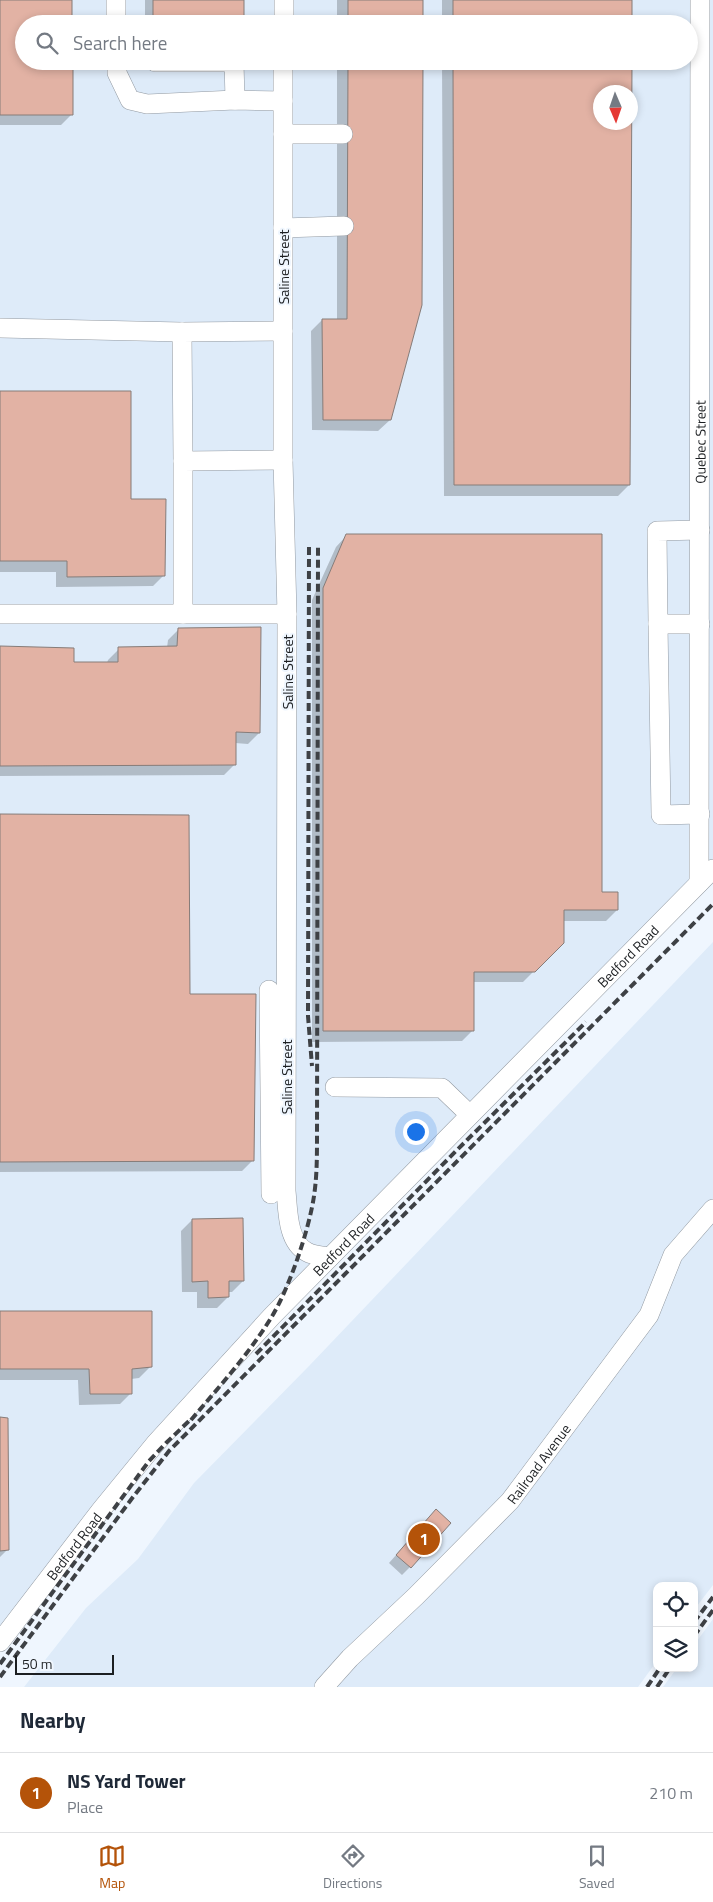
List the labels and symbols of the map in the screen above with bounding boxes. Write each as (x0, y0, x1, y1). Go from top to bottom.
north arrow (593, 85, 638, 130)
street label: Saline Street (273, 230, 294, 304)
street label: Quebec Street (689, 400, 710, 484)
street label: Saline Street (277, 635, 298, 709)
street label: Bedford Road (592, 920, 663, 992)
street label: Saline Street (276, 1040, 297, 1114)
your location (403, 1119, 429, 1145)
street label: Bedford Road (307, 1208, 379, 1280)
street label: Railroad Avenue (501, 1419, 575, 1508)
street label: Bedford Road (41, 1508, 106, 1584)
pin: 1 (408, 1520, 440, 1558)
scale bar (15, 1652, 114, 1675)

